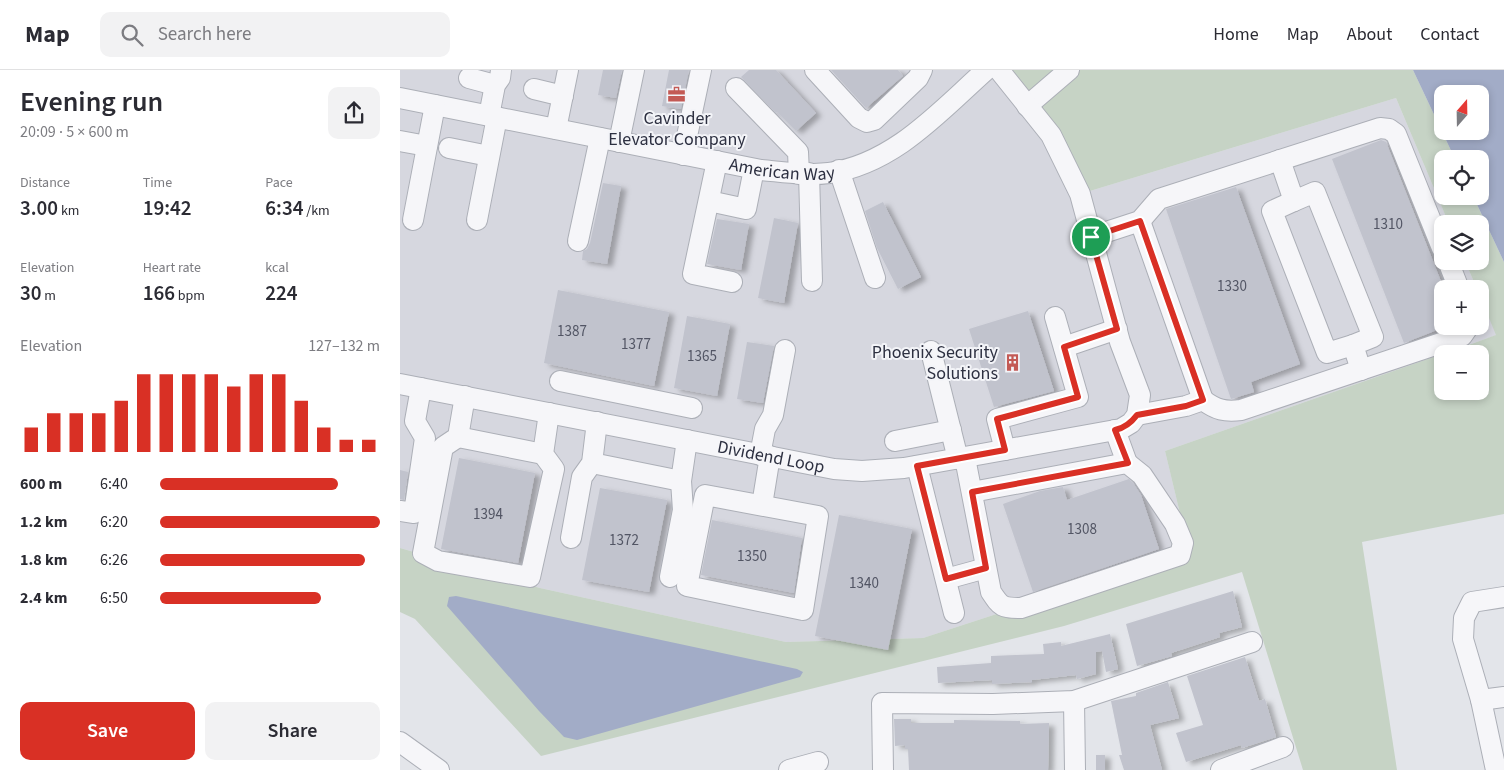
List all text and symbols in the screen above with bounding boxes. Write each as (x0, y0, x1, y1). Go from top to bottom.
search box (100, 12, 450, 57)
text: Map (25, 17, 70, 52)
icon: search (118, 21, 146, 49)
text: Search here (158, 21, 251, 48)
text: Home (1213, 22, 1259, 47)
text: Map (1287, 22, 1319, 47)
text: About (1347, 22, 1392, 47)
text: Contact (1420, 22, 1479, 47)
text: Evening run (20, 82, 163, 122)
office icon: Cavinder Elevator Company (667, 85, 687, 105)
north arrow (1434, 85, 1489, 140)
map controls (1434, 85, 1489, 400)
button: share (328, 87, 380, 139)
place label: Cavinder Elevator Company (608, 106, 746, 152)
text: 20:09 · 5 × 600 m (20, 121, 129, 143)
button: locate (1434, 150, 1489, 205)
street label: American Way (727, 151, 837, 187)
text: Distance (20, 173, 70, 193)
text: Time (143, 173, 172, 193)
text: Pace (265, 173, 293, 193)
text: 3.00 (20, 193, 58, 223)
text: 19:42 (143, 193, 192, 223)
text: 6:34 (265, 193, 303, 223)
text: km (58, 201, 79, 221)
text: /km (303, 201, 330, 221)
house number: 1310 (1373, 214, 1403, 235)
button: layers (1434, 215, 1489, 270)
pin (1070, 216, 1112, 258)
icon: arrive (1077, 223, 1105, 251)
text: Elevation (20, 258, 75, 278)
text: Heart rate (143, 258, 201, 278)
text: kcal (265, 258, 289, 278)
house number: 1330 (1217, 276, 1247, 297)
text: 30 (20, 278, 42, 308)
text: 166 (143, 278, 175, 308)
text: 224 (265, 278, 298, 308)
button: + (1434, 280, 1489, 335)
text: m (42, 286, 56, 306)
text: bpm (175, 286, 205, 306)
house number: 1387 (557, 321, 587, 342)
house number: 1377 (621, 334, 651, 355)
text: Elevation (20, 335, 82, 357)
text: 127–132 m (308, 335, 380, 357)
place label: Phoenix Security Solutions (872, 340, 999, 386)
button: − (1434, 345, 1489, 400)
house number: 1365 (687, 346, 717, 367)
building icon: Phoenix Security Solutions (1002, 352, 1022, 372)
street label: Dividend Loop (715, 434, 827, 479)
text: 600 m (20, 473, 62, 495)
text: 6:40 (100, 473, 128, 495)
house number: 1394 (473, 504, 503, 525)
text: 1.2 km (20, 511, 67, 533)
text: 6:20 (100, 511, 128, 533)
house number: 1308 (1067, 519, 1097, 540)
house number: 1372 (609, 530, 639, 551)
house number: 1350 (737, 546, 767, 567)
text: 1.8 km (20, 549, 67, 571)
text: 6:26 (100, 549, 128, 571)
house number: 1340 (849, 573, 879, 594)
text: 2.4 km (20, 587, 67, 609)
text: 6:50 (100, 587, 128, 609)
button: Save (20, 702, 195, 760)
button: Share (205, 702, 380, 760)

